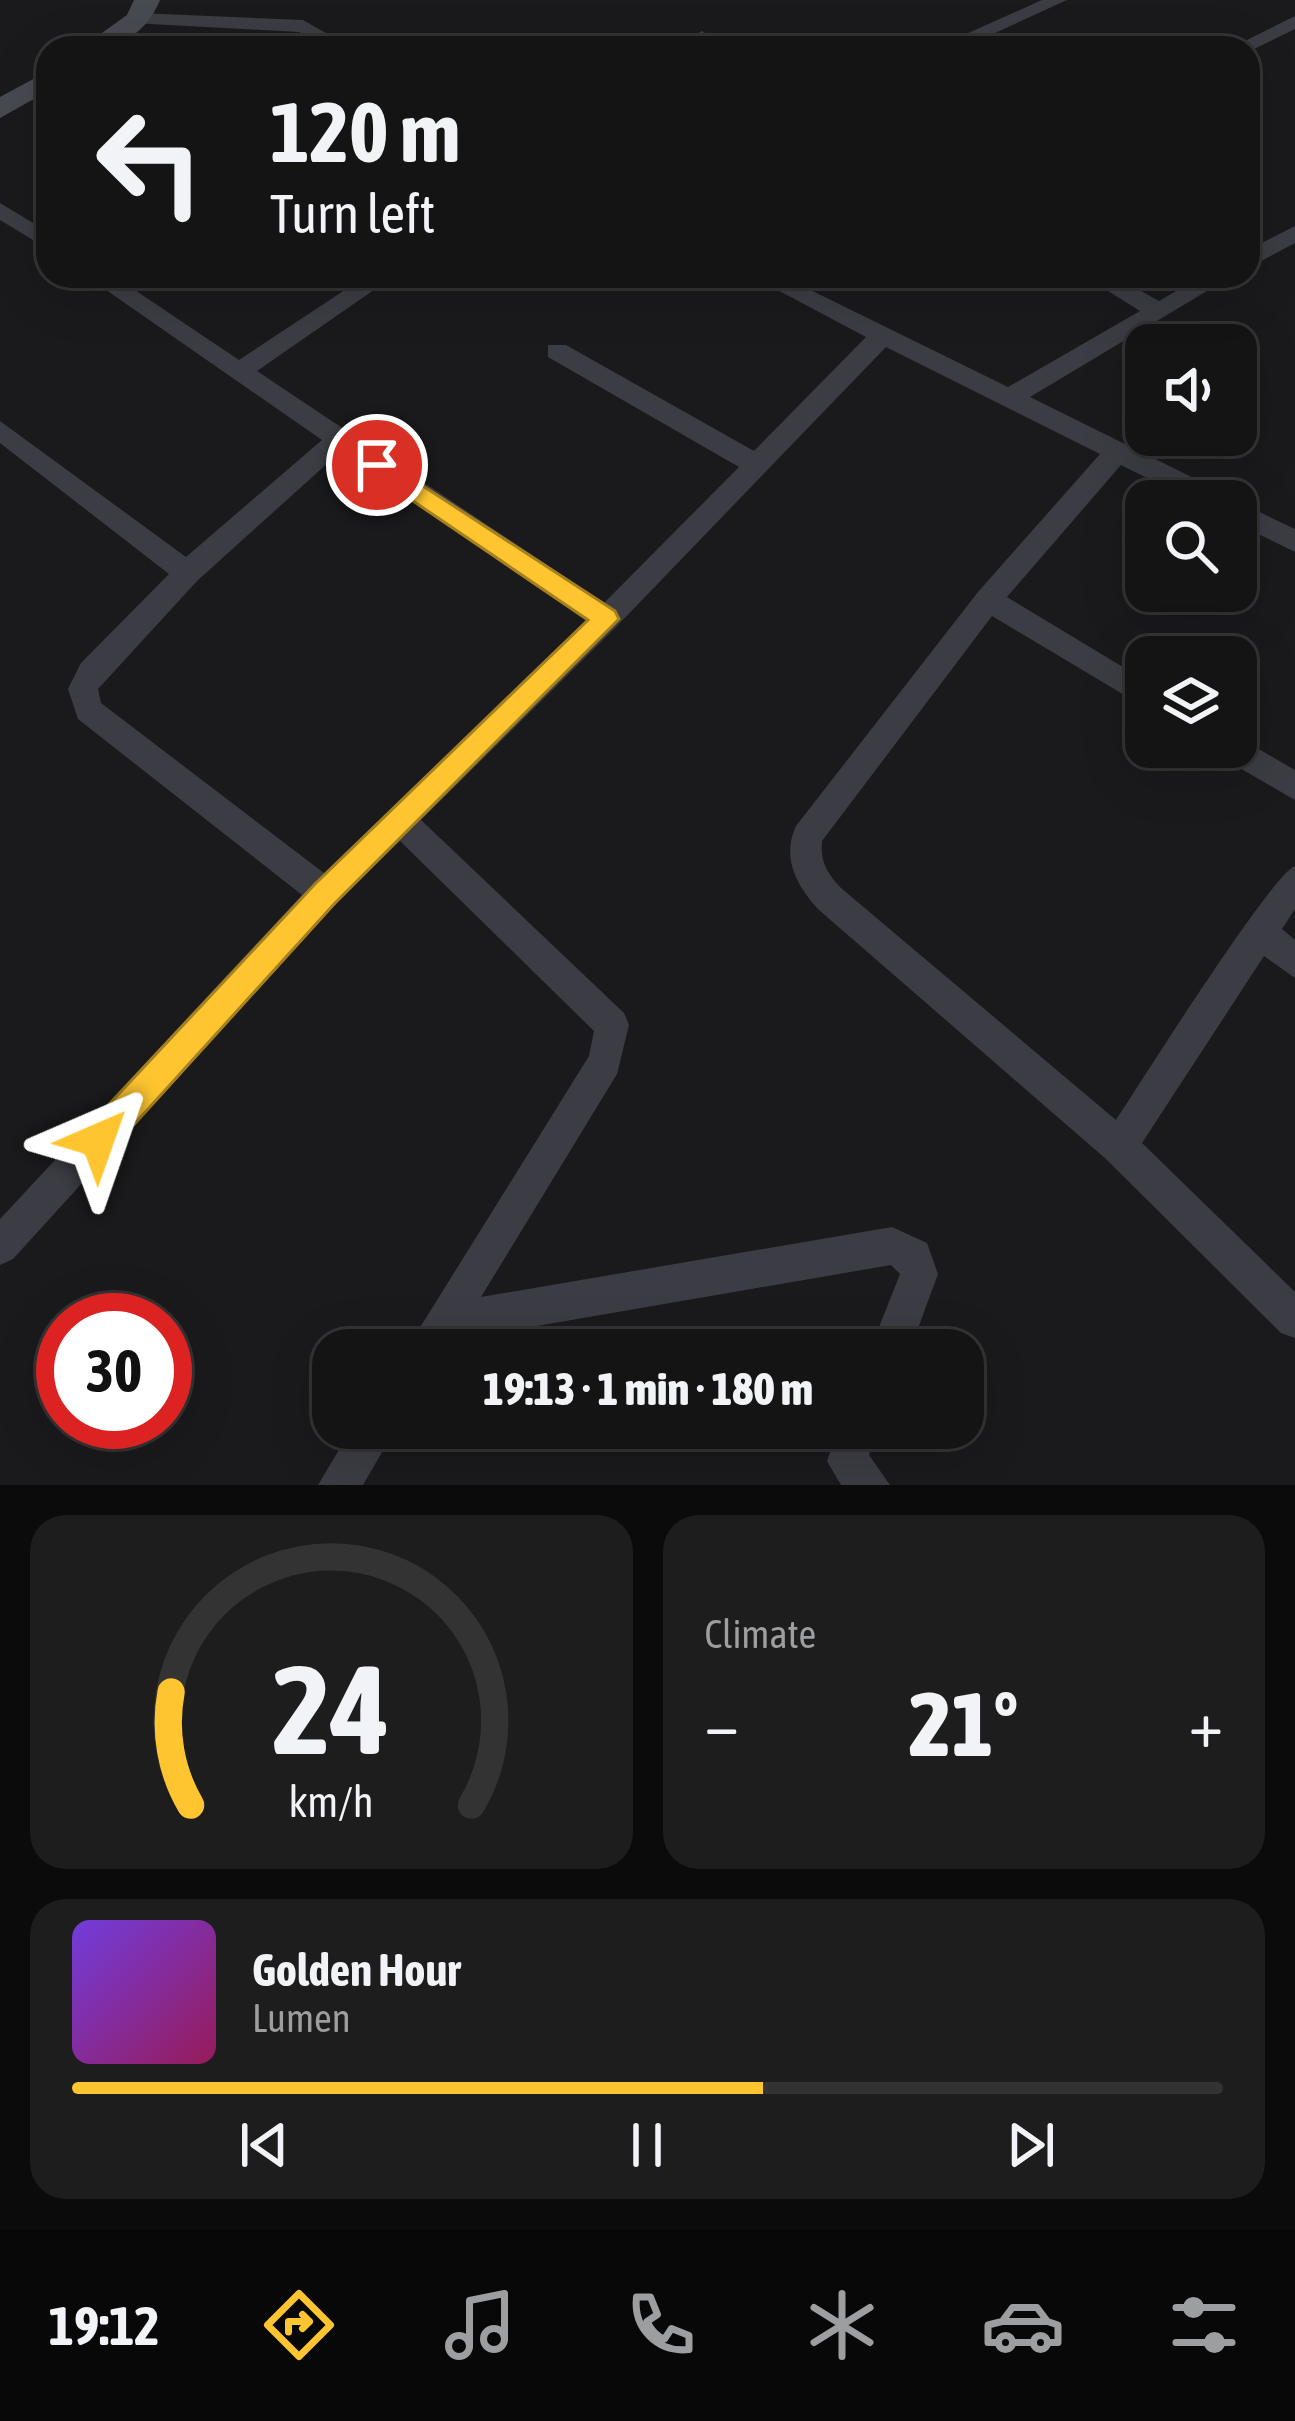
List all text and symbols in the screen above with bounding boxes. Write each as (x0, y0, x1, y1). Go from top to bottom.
icon: left (72, 84, 228, 240)
text: 120 m (270, 84, 460, 180)
text: Turn left (270, 183, 435, 244)
map controls (1125, 324, 1257, 768)
button: sound (1125, 324, 1257, 456)
pin (326, 414, 428, 516)
icon: arrive (344, 432, 410, 498)
button: search (1125, 480, 1257, 612)
button: layers (1125, 636, 1257, 768)
position arrow (35, 1077, 161, 1203)
speed limit sign: 30 (36, 1293, 192, 1449)
text: 19:13 · 1 min · 180 m (483, 1363, 813, 1415)
text: Climate (705, 1612, 816, 1656)
text: 24 (273, 1637, 390, 1780)
text: 21° (909, 1672, 1018, 1775)
text: − (705, 1685, 739, 1761)
text: + (1189, 1685, 1223, 1761)
text: km/h (289, 1777, 374, 1826)
text: Golden Hour (252, 1944, 461, 1996)
text: Lumen (252, 1996, 351, 2040)
icon: previous (231, 2112, 297, 2178)
icon: pause (614, 2112, 680, 2178)
icon: next (998, 2112, 1064, 2178)
icon: directions (257, 2283, 341, 2367)
icon: music (438, 2283, 522, 2367)
icon: phone (619, 2283, 703, 2367)
icon: climate (800, 2283, 884, 2367)
icon: car (981, 2283, 1065, 2367)
icon: filters (1162, 2283, 1246, 2367)
text: 19:12 (49, 2295, 160, 2356)

